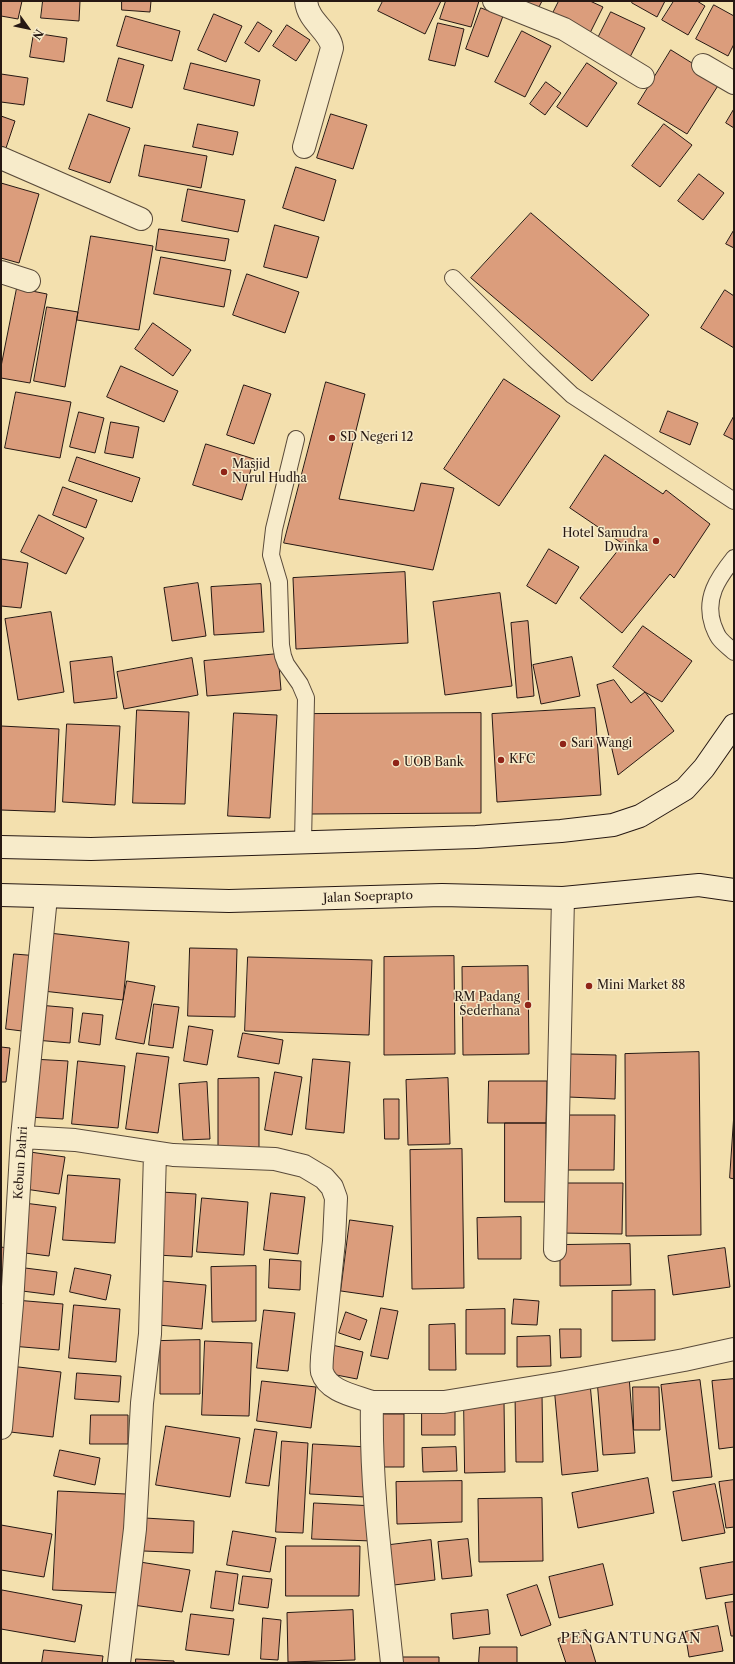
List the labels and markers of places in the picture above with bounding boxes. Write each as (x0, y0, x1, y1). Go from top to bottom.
place label: SD Negeri 12 (340, 431, 413, 445)
marker: SD Negeri 12 (327, 433, 337, 443)
place label: Masjid Nurul Hudha (232, 458, 307, 486)
marker: Masjid Nurul Hudha (219, 467, 229, 477)
place label: Hotel Samudra Dwinka (562, 527, 648, 555)
marker: Hotel Samudra Dwinka (651, 536, 661, 546)
place label: Sari Wangi (571, 737, 632, 751)
marker: Sari Wangi (558, 739, 568, 749)
place label: KFC (509, 753, 535, 767)
marker: KFC (496, 755, 506, 765)
place label: UOB Bank (404, 756, 464, 770)
marker: UOB Bank (391, 758, 401, 768)
place label: Mini Market 88 (597, 979, 685, 993)
marker: Mini Market 88 (584, 981, 594, 991)
place label: RM Padang Sederhana (454, 991, 520, 1019)
marker: RM Padang Sederhana (523, 1000, 533, 1010)

